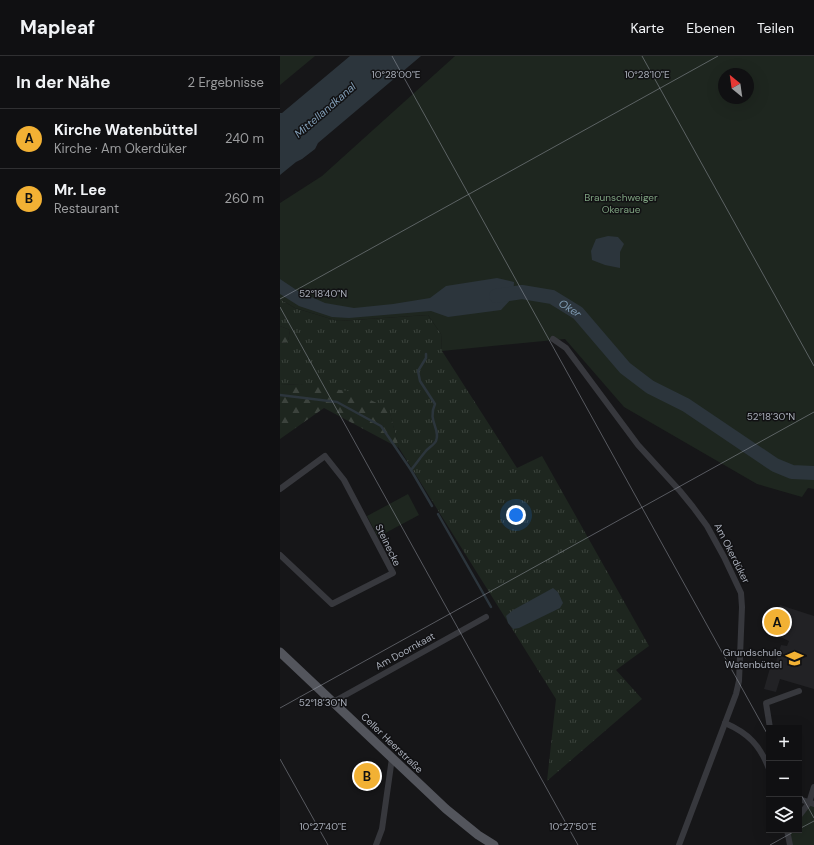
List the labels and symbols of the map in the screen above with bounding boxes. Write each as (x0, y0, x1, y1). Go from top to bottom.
text: 10°28'00"E (372, 68, 421, 81)
text: 10°28'10"E (624, 68, 670, 81)
north arrow (718, 68, 754, 104)
water label: Mittellandkanal (291, 79, 359, 141)
park label: Braunschweiger Okeraue (584, 191, 658, 216)
text: 52°18'40"N (299, 287, 347, 300)
water label: Oker (556, 296, 586, 320)
text: 52°18'30"N (747, 410, 795, 423)
your location (506, 505, 526, 525)
street label: Am Okerdüker (711, 521, 753, 586)
street label: Steinecke (372, 522, 404, 568)
pin: A (764, 607, 790, 637)
street label: Am Doornkaat (373, 629, 437, 673)
place label: Grundschule Watenbüttel (723, 646, 782, 671)
school or university icon: Grundschule Watenbüttel (785, 648, 805, 668)
text: 52°18'30"N (299, 696, 347, 709)
street label: Celler Heerstraße (358, 710, 426, 776)
pin: B (354, 761, 380, 791)
text: 10°27'40"E (299, 820, 347, 833)
text: 10°27'50"E (549, 820, 597, 833)

